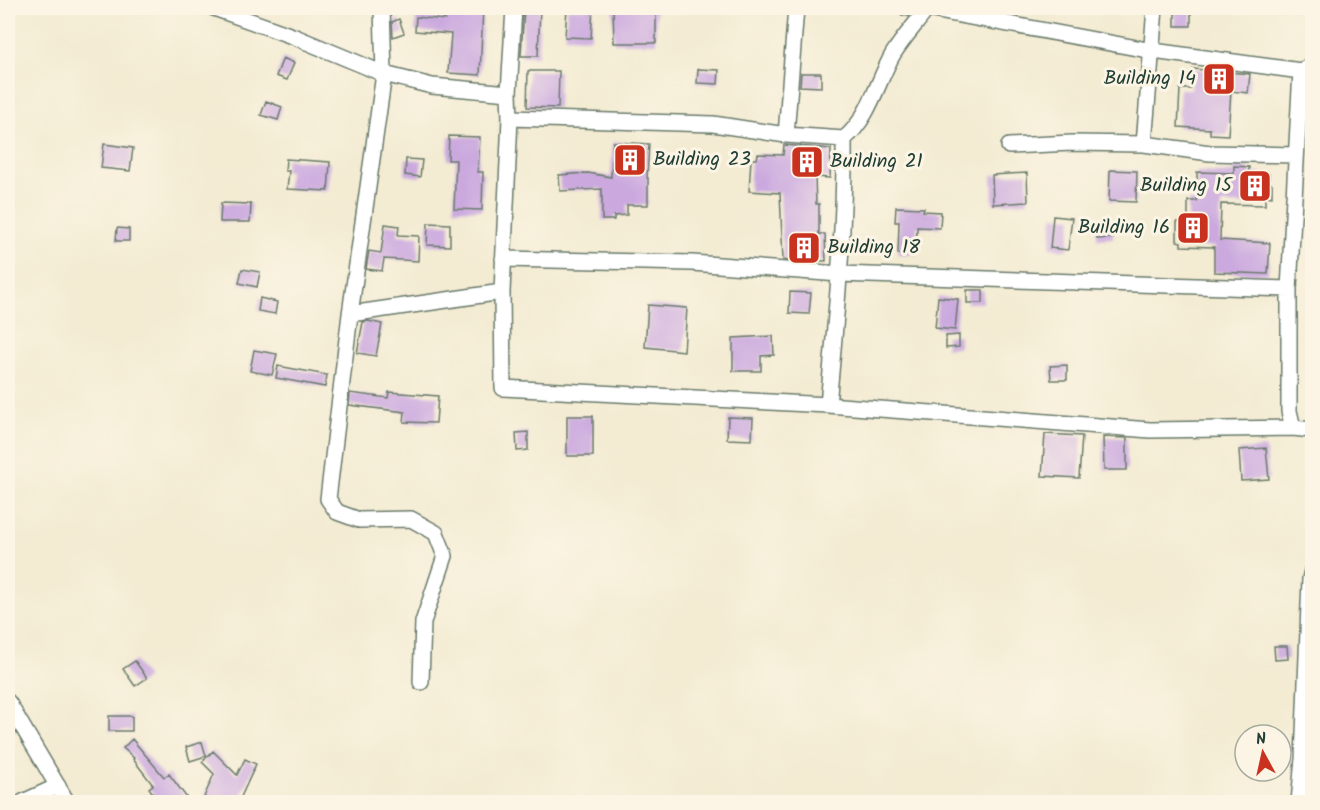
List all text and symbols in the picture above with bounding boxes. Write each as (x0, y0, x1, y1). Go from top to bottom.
building icon: Building 14 (1201, 61, 1237, 97)
place label: Building 14 (1104, 63, 1196, 95)
building icon: Building 23 (612, 142, 648, 178)
place label: Building 23 (653, 144, 751, 176)
building icon: Building 21 (789, 144, 825, 180)
place label: Building 21 (830, 146, 923, 178)
building icon: Building 15 (1237, 168, 1273, 204)
place label: Building 15 (1140, 170, 1233, 202)
building icon: Building 16 (1175, 210, 1211, 246)
place label: Building 16 (1078, 212, 1170, 244)
building icon: Building 18 (786, 230, 822, 266)
place label: Building 18 (827, 232, 921, 264)
north arrow (1233, 723, 1293, 783)
text: N (1254, 727, 1268, 753)

